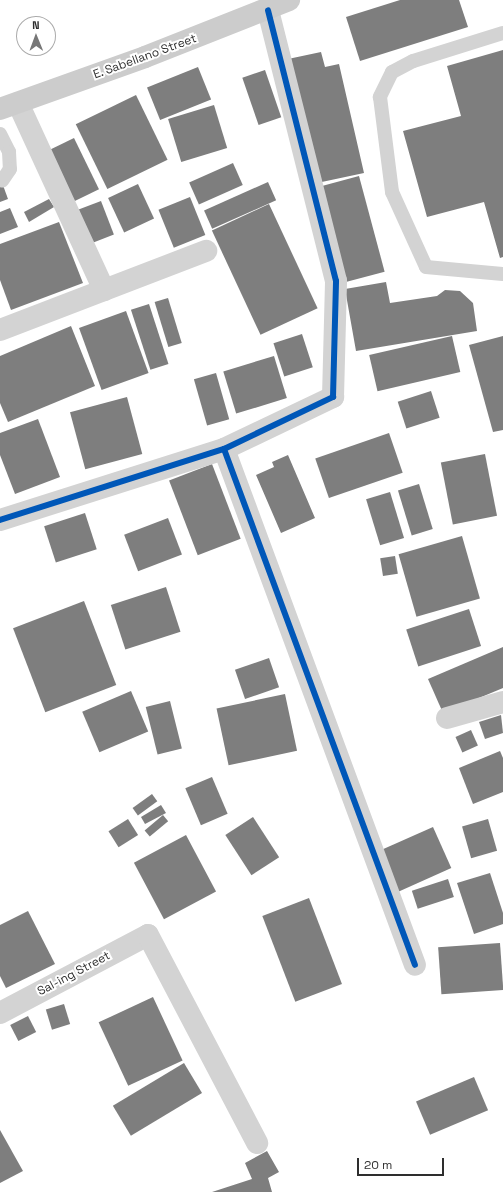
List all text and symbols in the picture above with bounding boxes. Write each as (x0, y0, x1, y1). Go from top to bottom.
north arrow (16, 16, 56, 56)
text: N (32, 18, 40, 32)
street label: E. Sabellano Street (91, 32, 199, 82)
street label: Sal-ing Street (35, 949, 113, 999)
scale bar (359, 1150, 446, 1176)
text: 20 m (364, 1157, 392, 1173)

